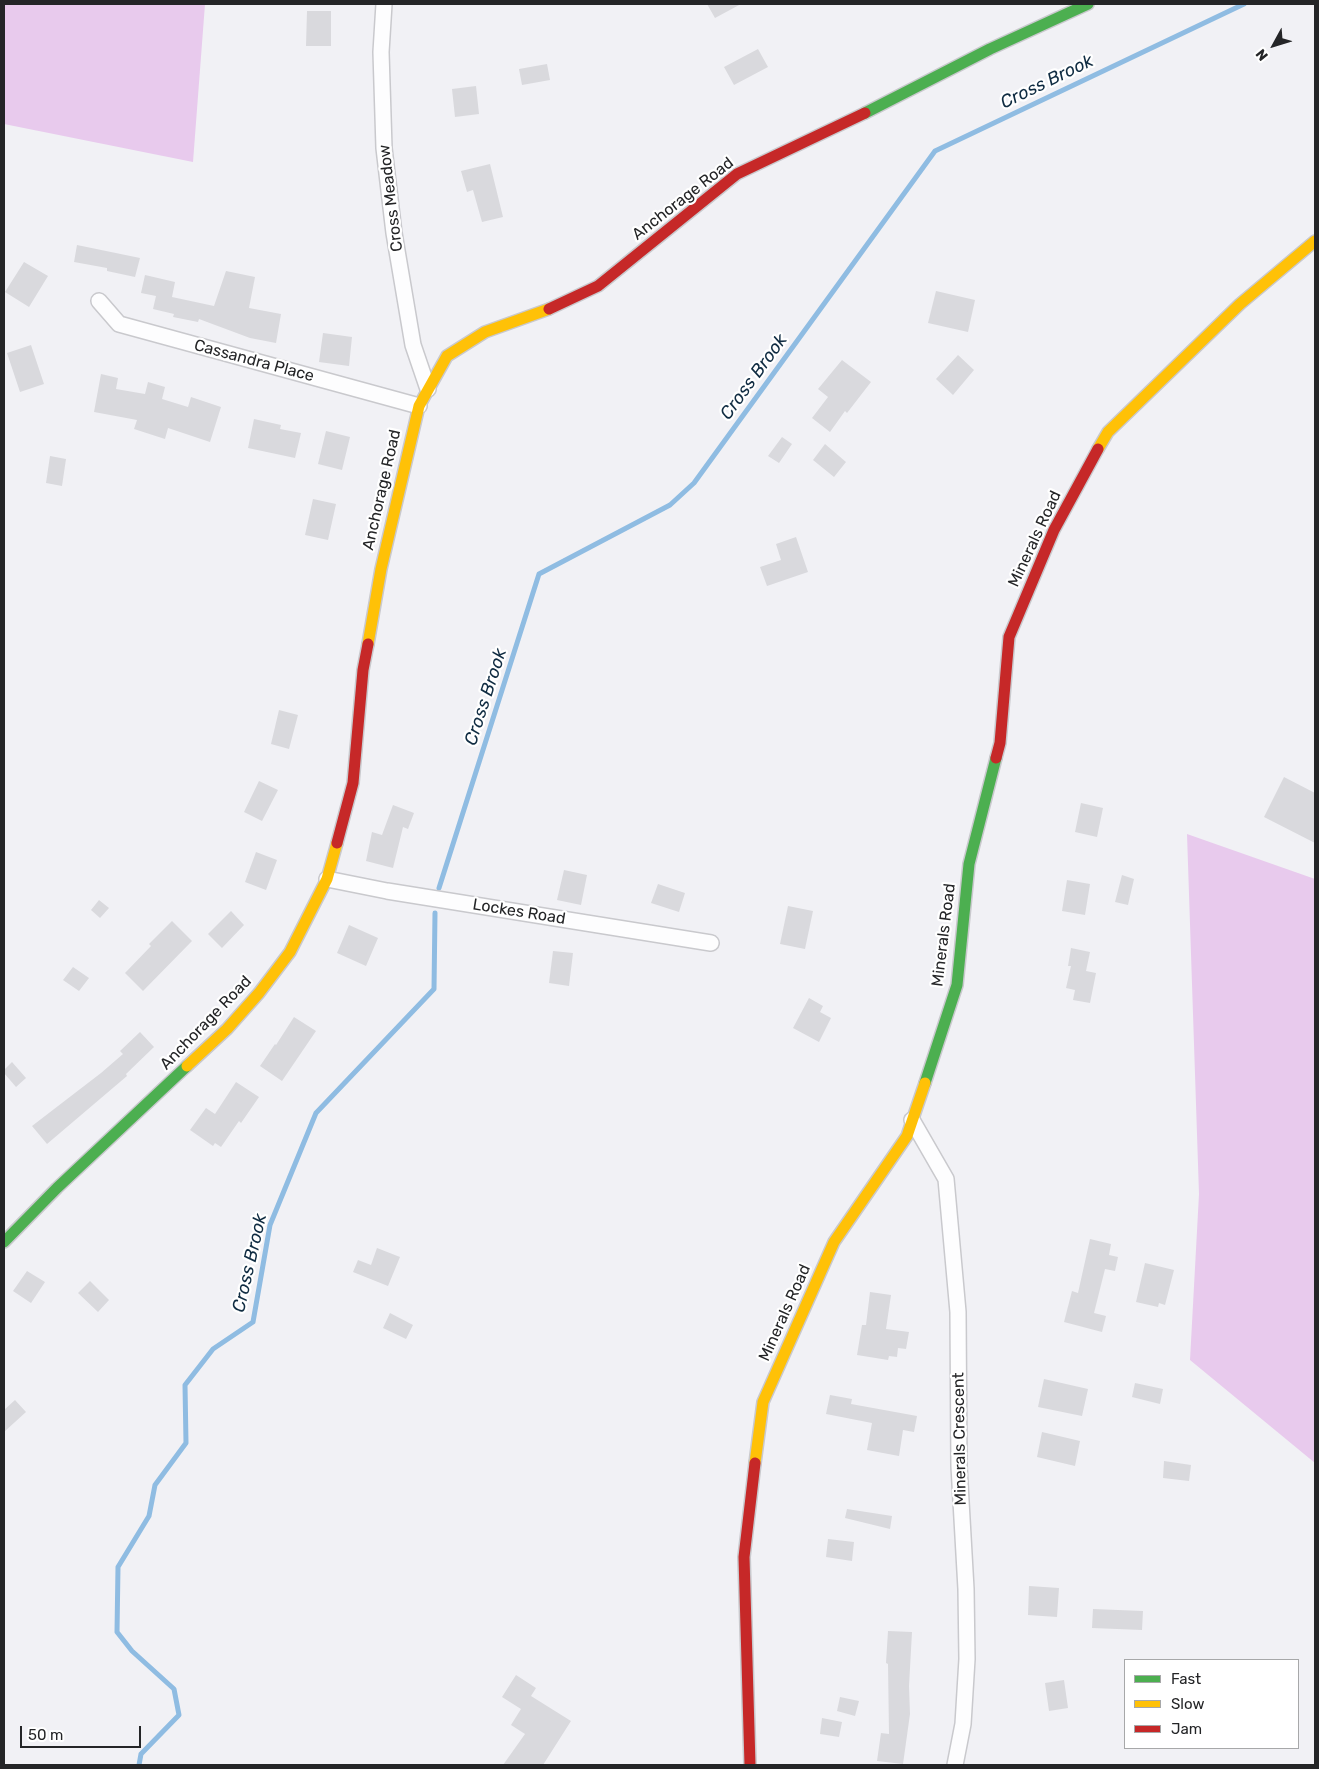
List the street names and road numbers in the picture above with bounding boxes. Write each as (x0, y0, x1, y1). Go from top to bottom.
street label: Cross Meadow (375, 143, 407, 253)
street label: Anchorage Road (629, 153, 737, 245)
street label: Cassandra Place (192, 336, 316, 386)
street label: Anchorage Road (359, 428, 405, 552)
street label: Minerals Road (1004, 488, 1066, 590)
street label: Minerals Road (928, 882, 960, 988)
street label: Lockes Road (471, 895, 567, 929)
street label: Anchorage Road (156, 972, 256, 1074)
street label: Minerals Road (755, 1262, 815, 1364)
street label: Minerals Crescent (949, 1372, 971, 1506)

